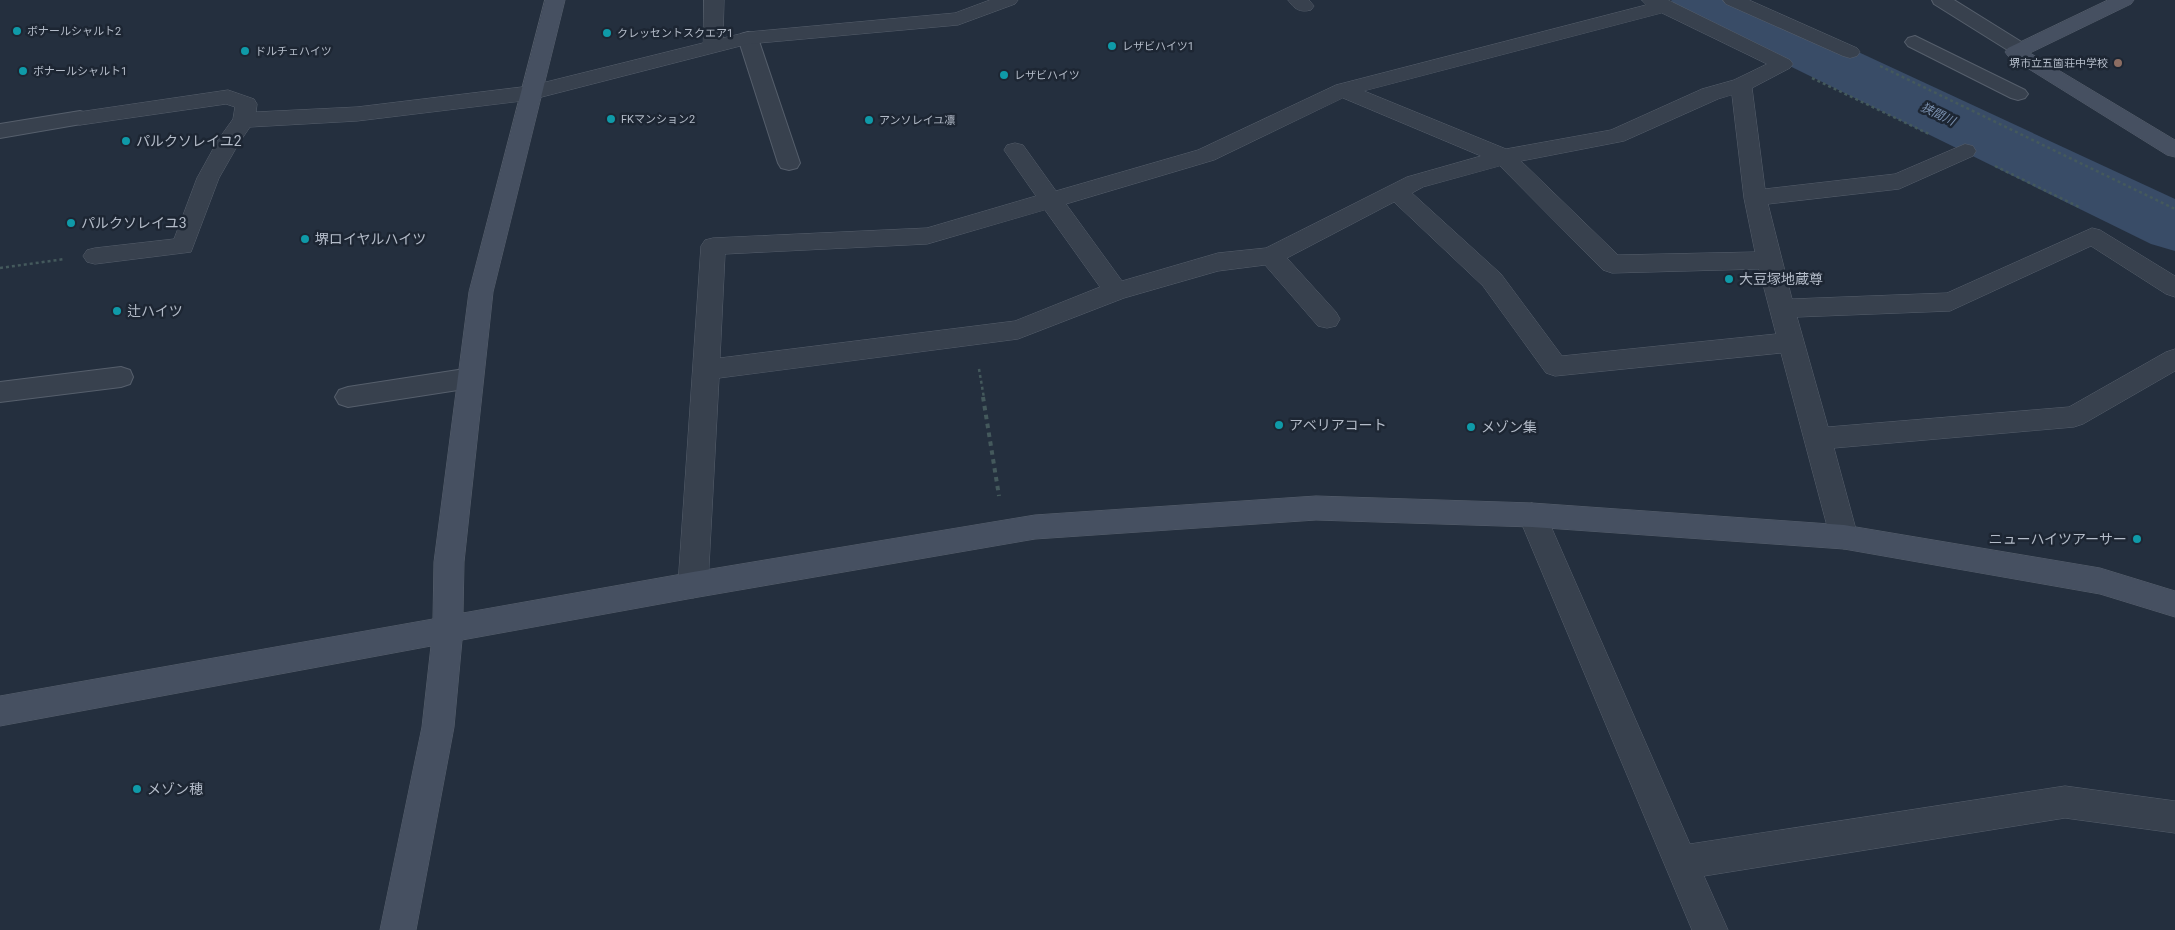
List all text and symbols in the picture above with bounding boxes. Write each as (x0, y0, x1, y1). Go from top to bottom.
marker: ボナールシャルト2 (11, 25, 23, 37)
place label: ボナールシャルト2 (27, 25, 121, 38)
marker: クレッセントスクエア1 (601, 27, 613, 39)
place label: クレッセントスクエア1 (617, 27, 733, 40)
marker: レザビハイツ1 (1106, 40, 1118, 52)
place label: レザビハイツ1 (1122, 40, 1194, 53)
marker: ドルチェハイツ (239, 45, 251, 57)
place label: ドルチェハイツ (255, 45, 332, 58)
place label: 堺市立五箇荘中学校 (2009, 57, 2108, 70)
marker: 堺市立五箇荘中学校 (2112, 57, 2124, 69)
marker: ボナールシャルト1 (17, 65, 29, 77)
place label: ボナールシャルト1 (33, 65, 127, 78)
marker: レザビハイツ (998, 69, 1010, 81)
place label: レザビハイツ (1014, 69, 1080, 82)
water label: 狭間川 (1919, 100, 1959, 129)
marker: FKマンション2 (605, 113, 617, 125)
place label: FKマンション2 (621, 113, 695, 126)
marker: アンソレイユ凛 (863, 114, 875, 126)
place label: アンソレイユ凛 (879, 114, 955, 127)
place label: パルクソレイユ2 (136, 133, 242, 149)
marker: パルクソレイユ2 (120, 135, 132, 147)
place label: パルクソレイユ3 (81, 215, 187, 231)
marker: パルクソレイユ3 (65, 217, 77, 229)
place label: 堺ロイヤルハイツ (315, 231, 426, 247)
marker: 堺ロイヤルハイツ (299, 233, 311, 245)
place label: 大豆塚地蔵尊 (1739, 271, 1823, 287)
marker: 大豆塚地蔵尊 (1723, 273, 1735, 285)
place label: 辻ハイツ (127, 303, 183, 319)
marker: 辻ハイツ (111, 305, 123, 317)
place label: アベリアコート (1289, 417, 1387, 433)
marker: アベリアコート (1273, 419, 1285, 431)
place label: メゾン集 (1481, 419, 1537, 435)
marker: メゾン集 (1465, 421, 1477, 433)
place label: ニューハイツアーサー (1989, 531, 2127, 547)
marker: ニューハイツアーサー (2131, 533, 2143, 545)
place label: メゾン穂 (147, 781, 203, 797)
marker: メゾン穂 (131, 783, 143, 795)

